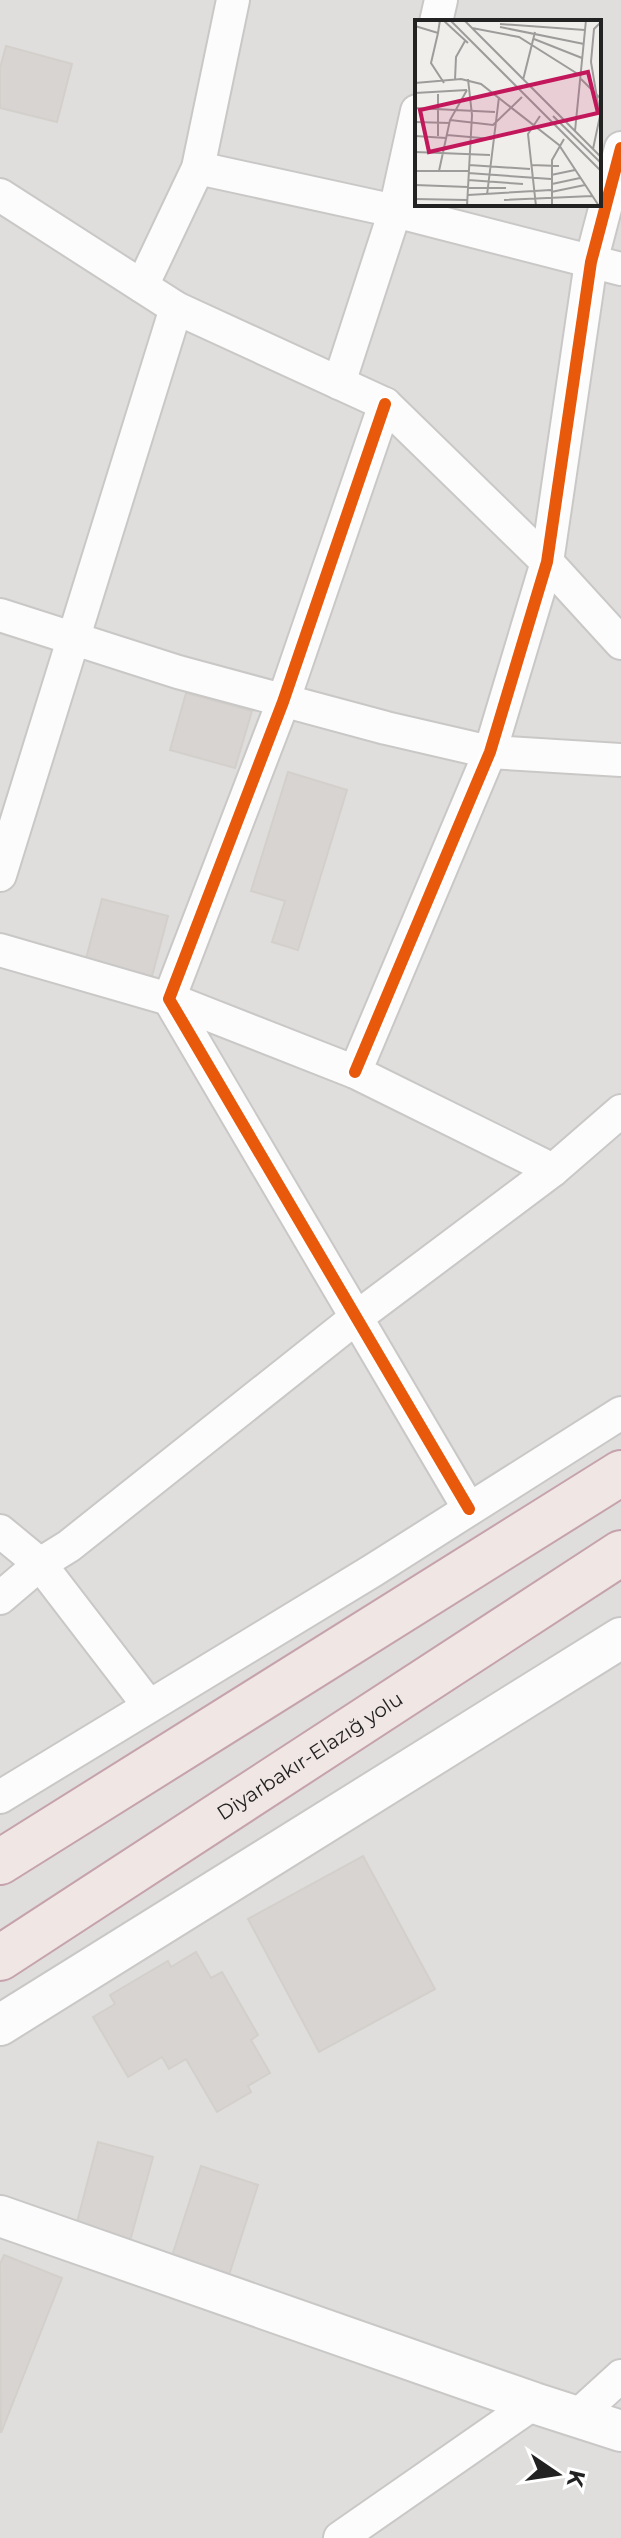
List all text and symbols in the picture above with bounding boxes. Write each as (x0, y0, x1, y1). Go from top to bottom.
inset map (415, 20, 601, 206)
street label: Diyarbakır-Elazığ yolu (212, 1687, 407, 1825)
north arrow (517, 2434, 597, 2514)
text: K (561, 2467, 591, 2490)

